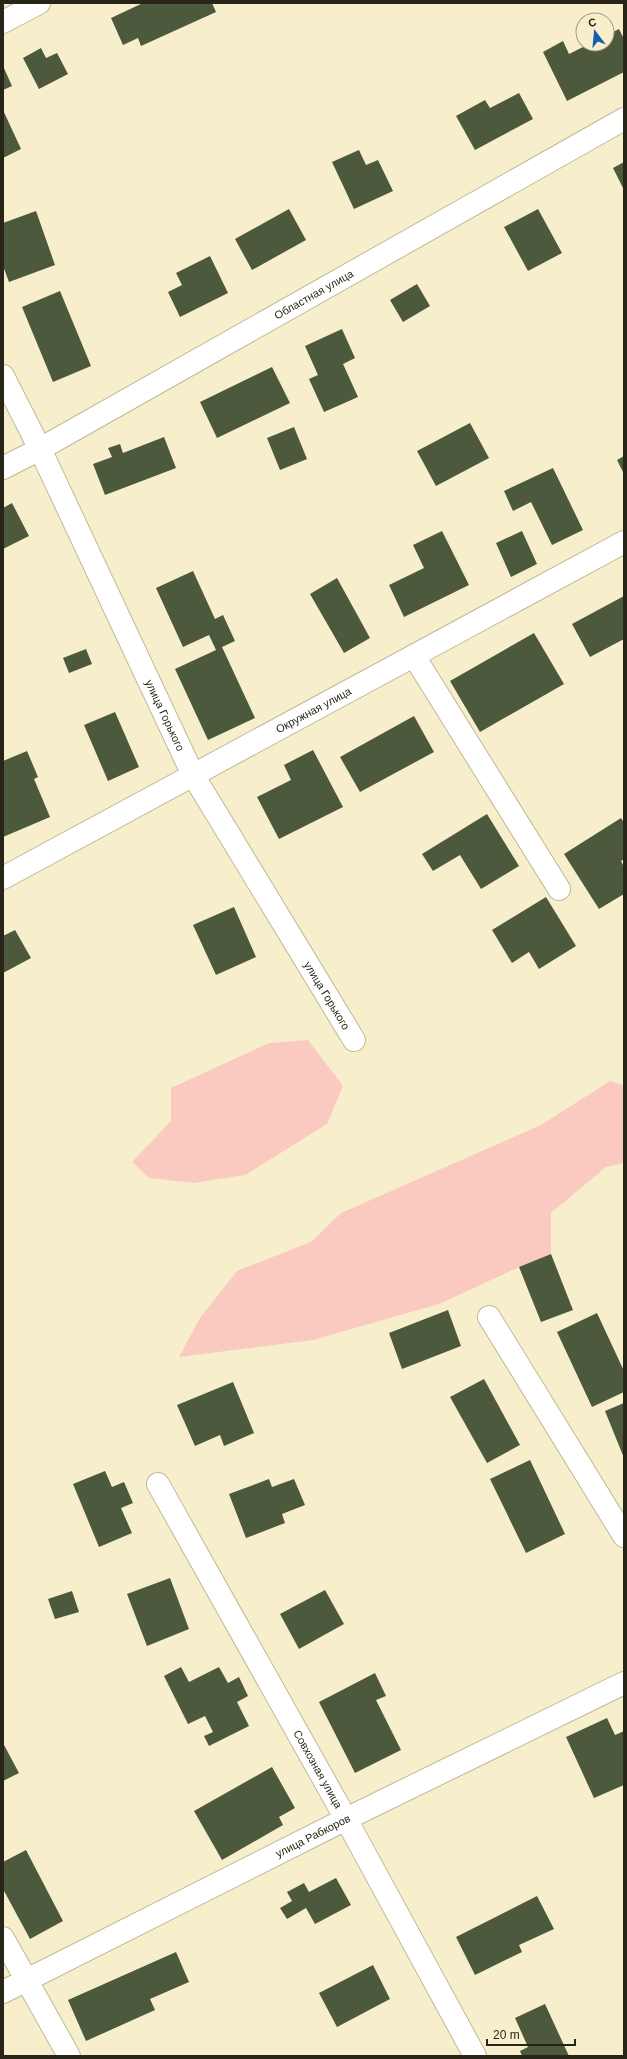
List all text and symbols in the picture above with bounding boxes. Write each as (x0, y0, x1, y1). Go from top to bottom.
north arrow (575, 12, 615, 52)
text: С (587, 16, 598, 29)
street label: Областная улица (272, 267, 356, 321)
street label: улица Горького (143, 678, 187, 753)
street label: Окружная улица (274, 684, 354, 735)
street label: улица Горького (302, 959, 352, 1032)
street label: Совхозная улица (291, 1728, 345, 1811)
street label: улица Рабкоров (274, 1812, 352, 1860)
scale bar (487, 2021, 575, 2047)
text: 20 m (493, 2028, 520, 2042)

